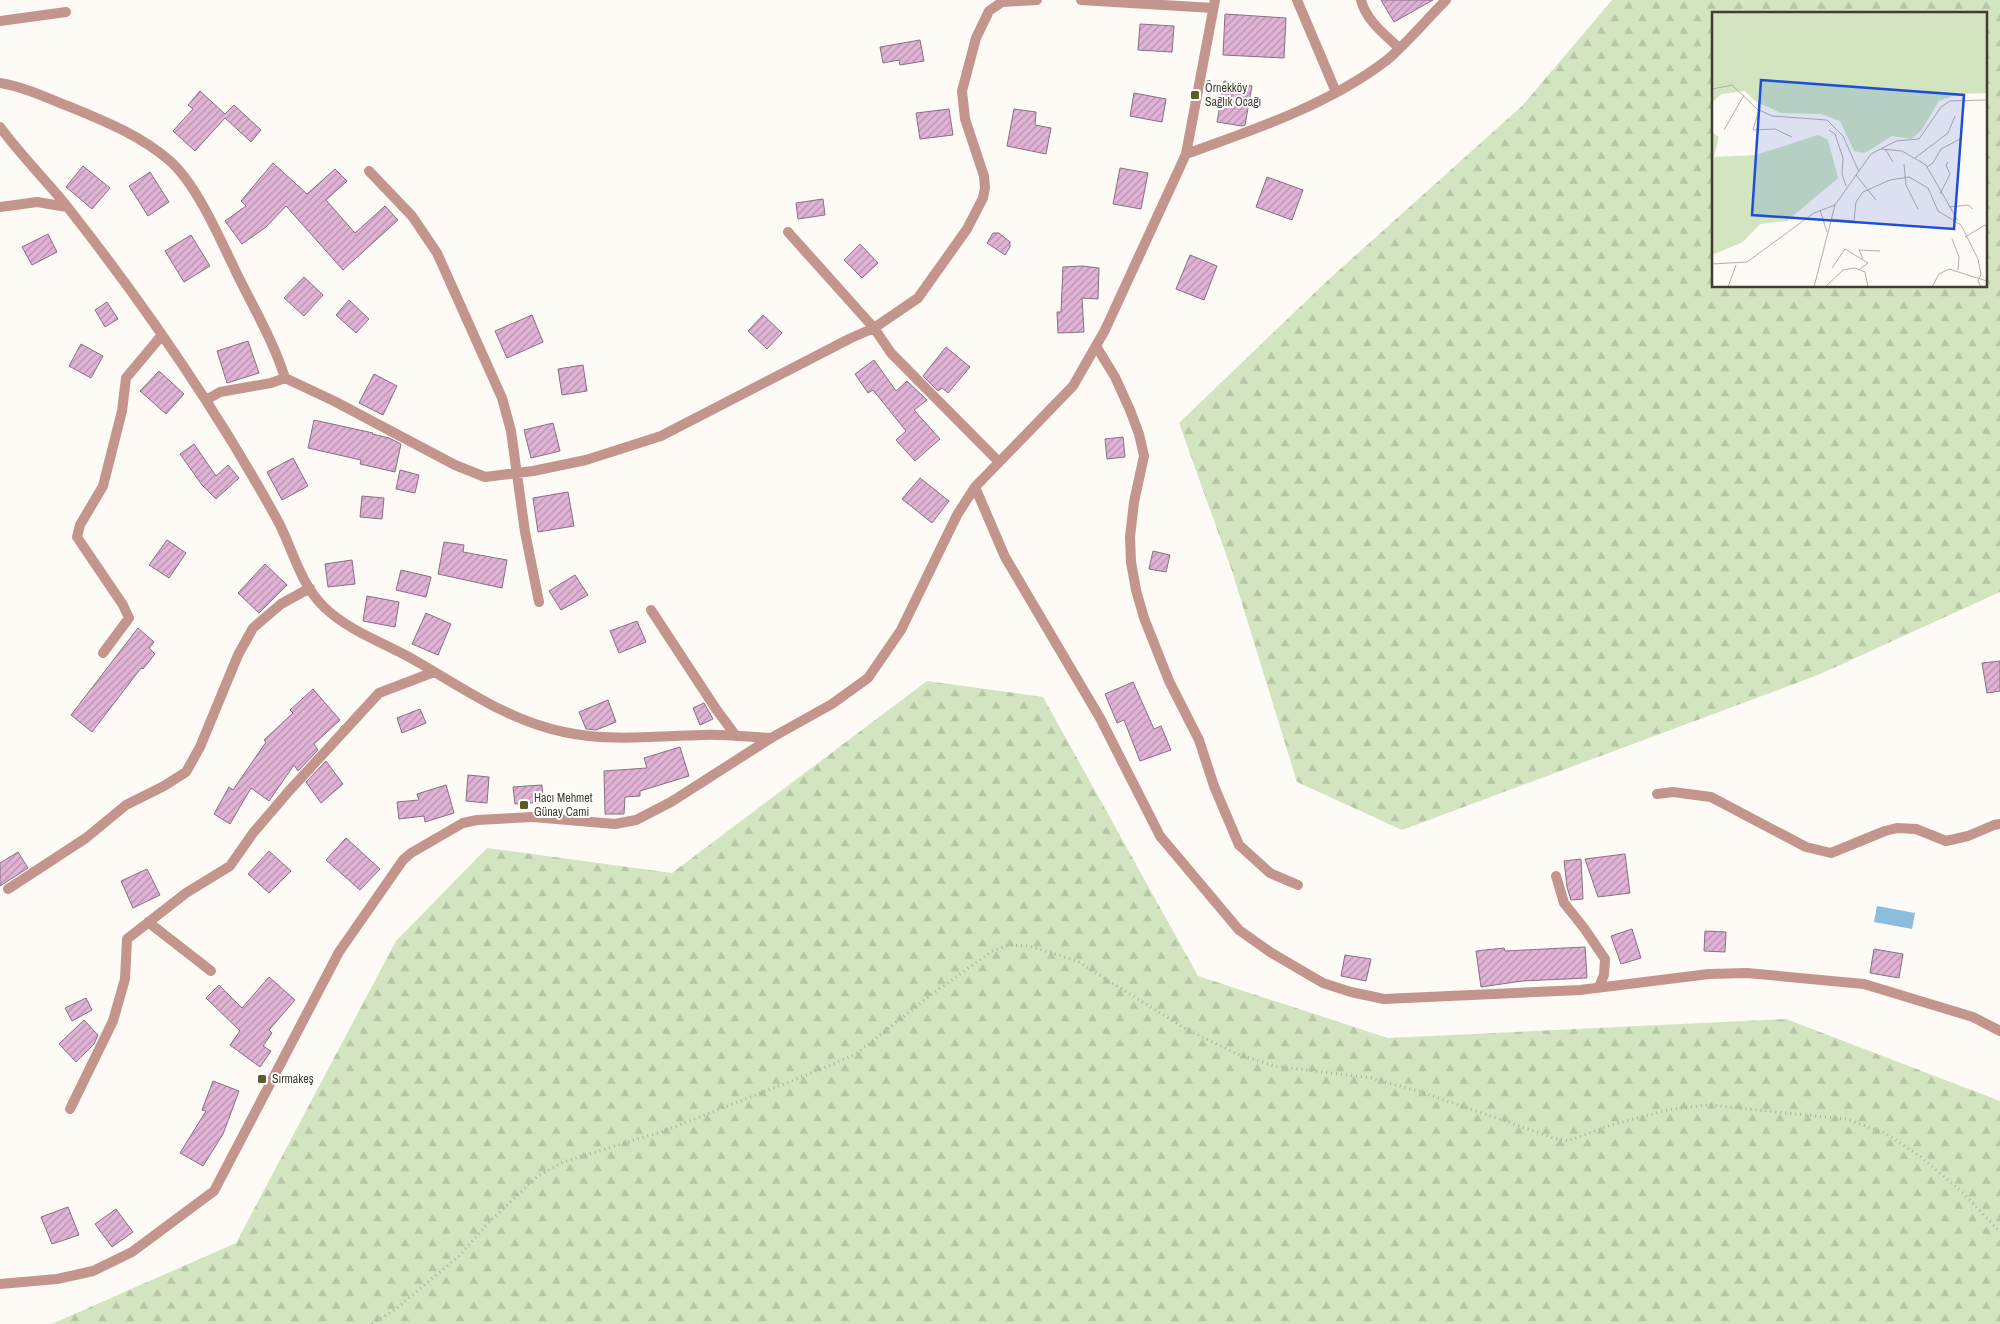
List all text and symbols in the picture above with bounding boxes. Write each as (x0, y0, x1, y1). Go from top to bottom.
inset map (1712, 12, 1988, 288)
place label: Örnekköy Sağlık Ocağı (1205, 79, 1261, 110)
marker: Örnekköy Sağlık Ocağı (1189, 89, 1201, 101)
place label: Hacı Mehmet Günay Cami (534, 790, 593, 820)
marker: Hacı Mehmet Günay Cami (518, 799, 530, 811)
place label: Sırmakeş (272, 1071, 314, 1087)
marker: Sırmakeş (256, 1073, 268, 1085)

